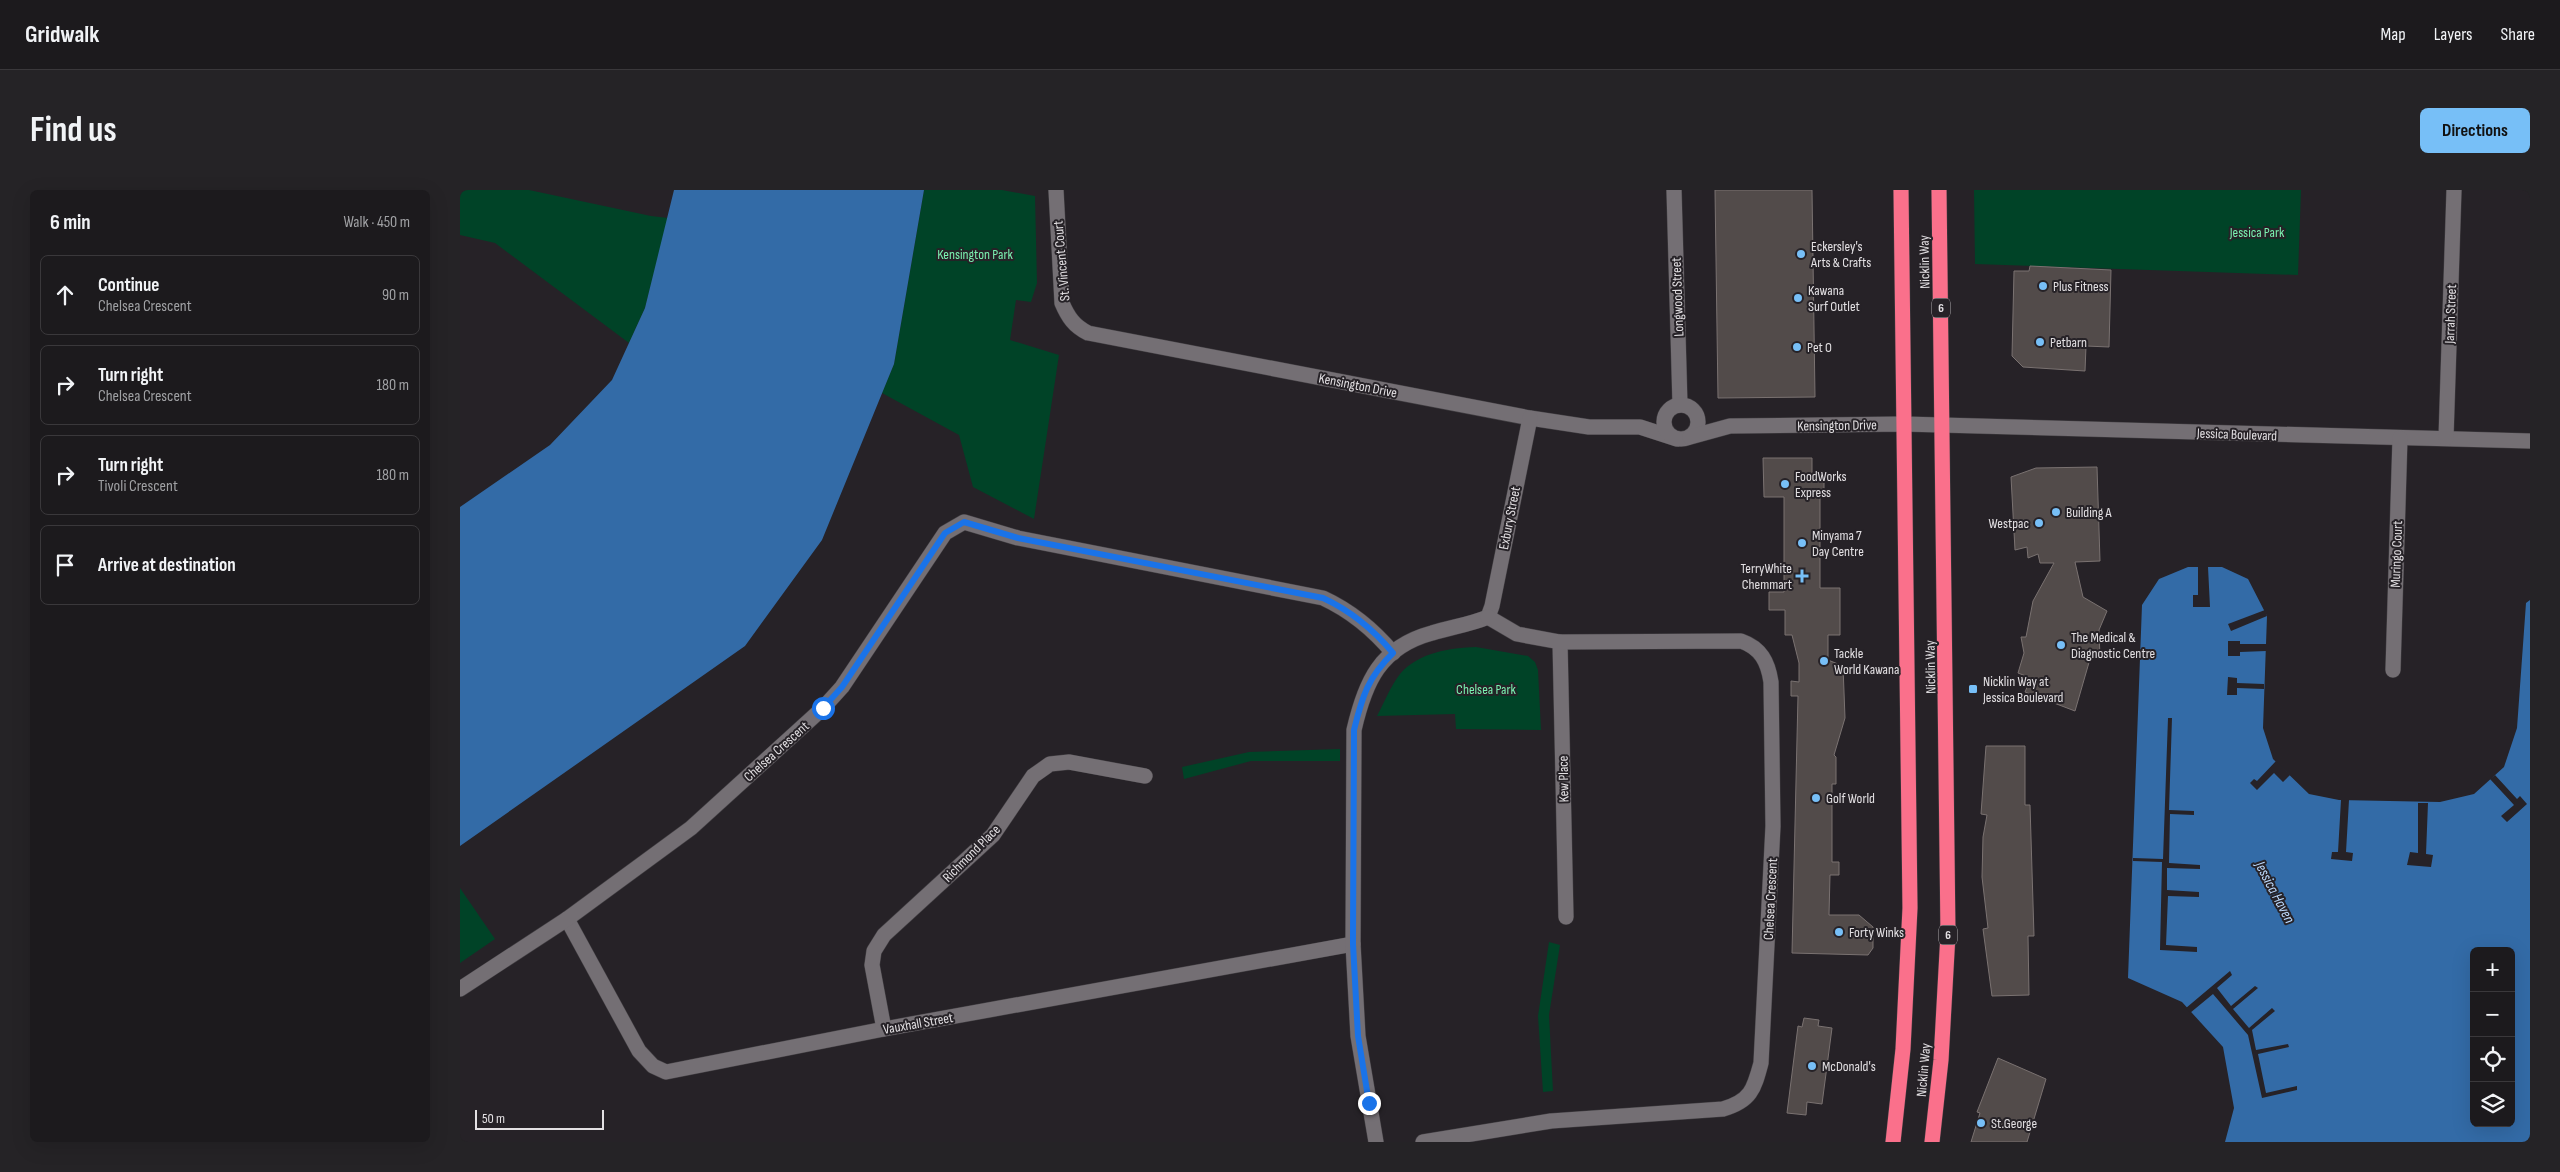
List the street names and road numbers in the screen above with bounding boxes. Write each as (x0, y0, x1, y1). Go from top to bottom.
street label: St. Vincent Court (1050, 220, 1073, 302)
street label: Nicklin Way (1916, 234, 1933, 289)
street label: Longwood Street (1668, 257, 1687, 337)
street label: Jarrah Street (2441, 284, 2460, 345)
road number: 6 (1932, 299, 1950, 318)
street label: Kensington Drive (1317, 370, 1399, 401)
street label: Kensington Drive (1797, 416, 1877, 435)
street label: Jessica Boulevard (2196, 425, 2278, 444)
street label: Exbury Street (1495, 485, 1524, 551)
street label: Muringo Court (2387, 520, 2406, 588)
street label: Nicklin Way (1922, 639, 1939, 694)
street label: Chelsea Crescent (740, 718, 812, 785)
street label: Kew Place (1555, 755, 1572, 803)
street label: Richmond Place (939, 821, 1004, 886)
street label: Chelsea Crescent (1760, 858, 1781, 940)
road number: 6 (1939, 926, 1957, 944)
street label: Vauxhall Street (882, 1009, 954, 1038)
street label: Nicklin Way (1913, 1042, 1934, 1098)

